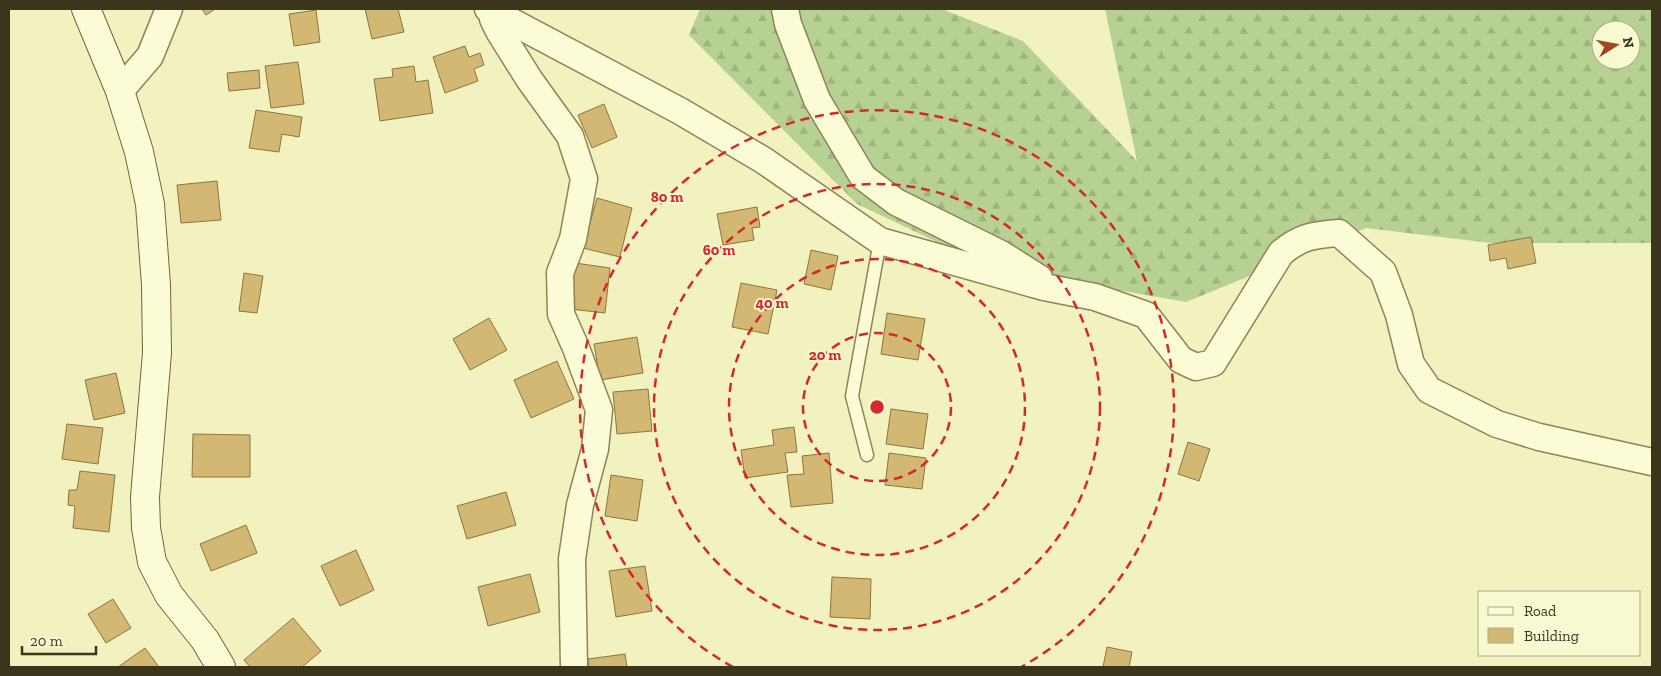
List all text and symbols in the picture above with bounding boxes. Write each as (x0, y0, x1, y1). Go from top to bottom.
north arrow (1591, 20, 1641, 70)
text: N (1619, 36, 1638, 50)
text: 80 m (651, 188, 683, 206)
text: 60 m (703, 241, 735, 259)
text: 40 m (755, 294, 789, 312)
text: 20 m (809, 346, 841, 364)
centre of rings (868, 398, 886, 416)
legend (1478, 591, 1641, 656)
text: Road (1524, 602, 1557, 620)
scale bar (22, 624, 96, 656)
text: Building (1524, 627, 1579, 645)
text: 20 m (30, 632, 63, 650)

